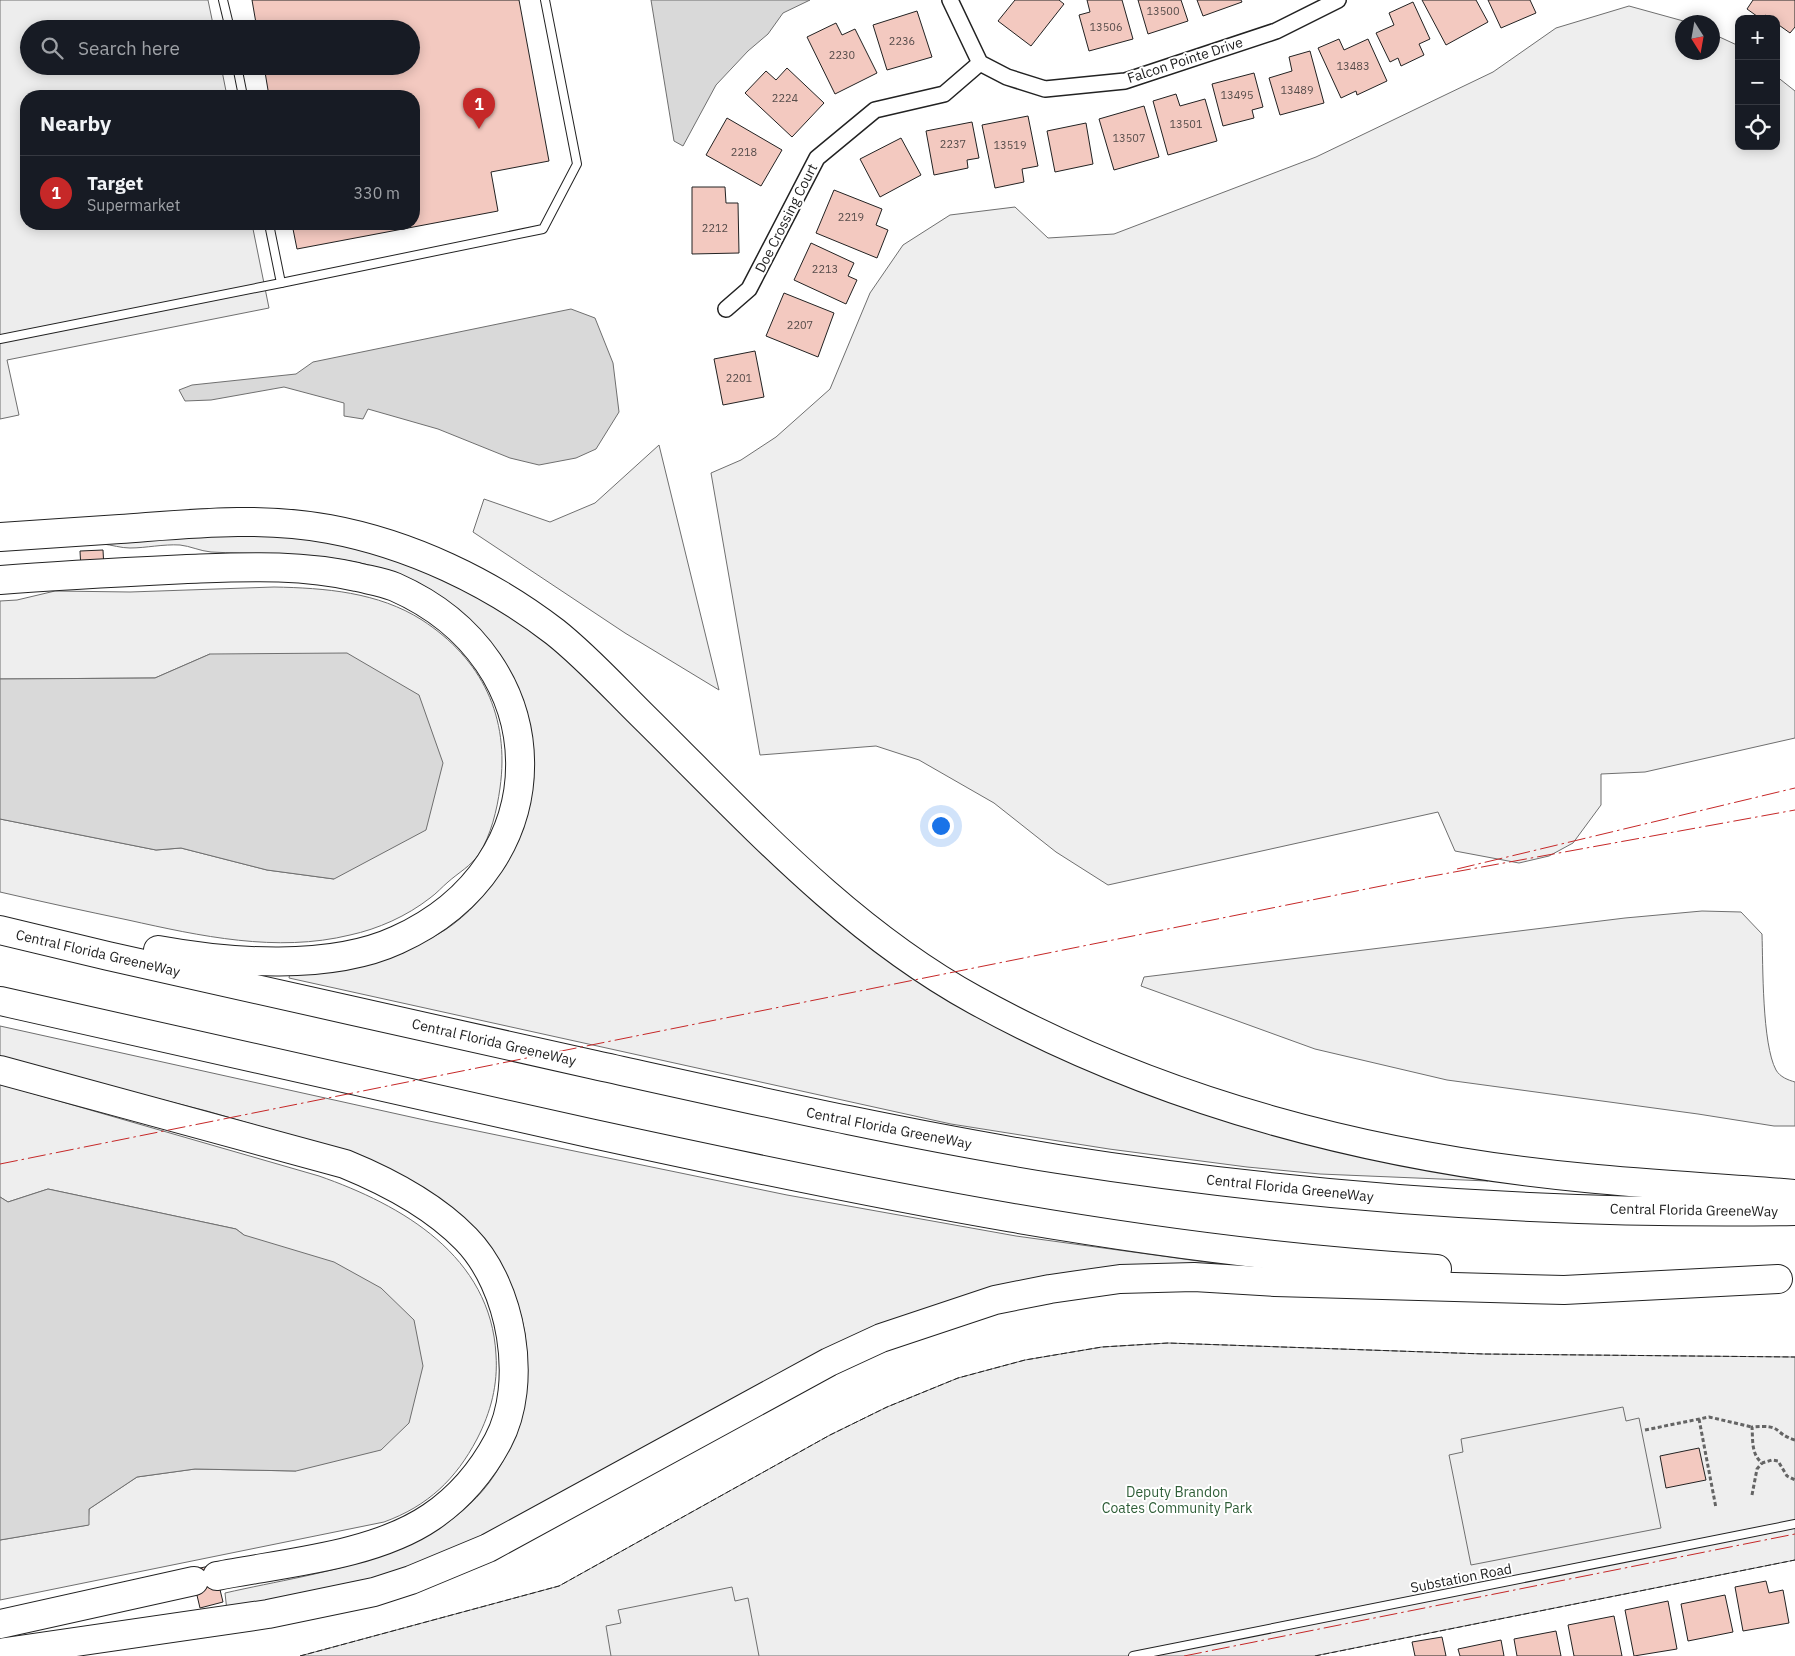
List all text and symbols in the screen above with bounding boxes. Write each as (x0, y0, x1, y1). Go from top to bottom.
house number: 13500 (1147, 4, 1180, 18)
north arrow (1675, 15, 1720, 60)
map controls (1735, 15, 1780, 150)
button: + (1735, 15, 1780, 60)
search box (20, 20, 420, 75)
house number: 13506 (1090, 20, 1123, 34)
street label: Falcon Pointe Drive (1125, 33, 1245, 87)
icon: search (38, 34, 66, 62)
house number: 2236 (889, 34, 915, 48)
text: Search here (78, 36, 180, 60)
house number: 2230 (829, 48, 855, 62)
house number: 13483 (1337, 59, 1370, 73)
button: − (1735, 60, 1780, 105)
house number: 13489 (1281, 83, 1314, 97)
pin: 1 (463, 88, 495, 129)
house number: 13495 (1221, 88, 1254, 102)
house number: 2224 (772, 91, 799, 105)
button: locate (1735, 105, 1780, 150)
text: Nearby (40, 109, 111, 137)
house number: 13501 (1170, 117, 1203, 131)
house number: 13507 (1113, 131, 1146, 145)
house number: 2237 (940, 137, 966, 151)
house number: 13519 (994, 138, 1027, 152)
house number: 2218 (731, 145, 757, 159)
street label: Doe Crossing Court (751, 160, 821, 276)
text: Target (87, 171, 143, 195)
text: 1 (51, 183, 61, 203)
text: 330 m (353, 183, 400, 203)
text: Supermarket (87, 195, 180, 215)
house number: 2219 (838, 210, 864, 224)
house number: 2212 (702, 221, 728, 235)
house number: 2213 (812, 262, 838, 276)
house number: 2207 (787, 318, 813, 332)
house number: 2201 (726, 371, 753, 385)
your location (928, 813, 954, 839)
street label: Central Florida GreeneWay (14, 925, 182, 981)
street label: Central Florida GreeneWay (410, 1014, 578, 1070)
street label: Central Florida GreeneWay (805, 1103, 973, 1153)
street label: Central Florida GreeneWay (1205, 1170, 1375, 1206)
street label: Central Florida GreeneWay (1610, 1200, 1778, 1220)
park label: Deputy Brandon Coates Community Park (1102, 1483, 1253, 1517)
street label: Substation Road (1409, 1559, 1513, 1597)

